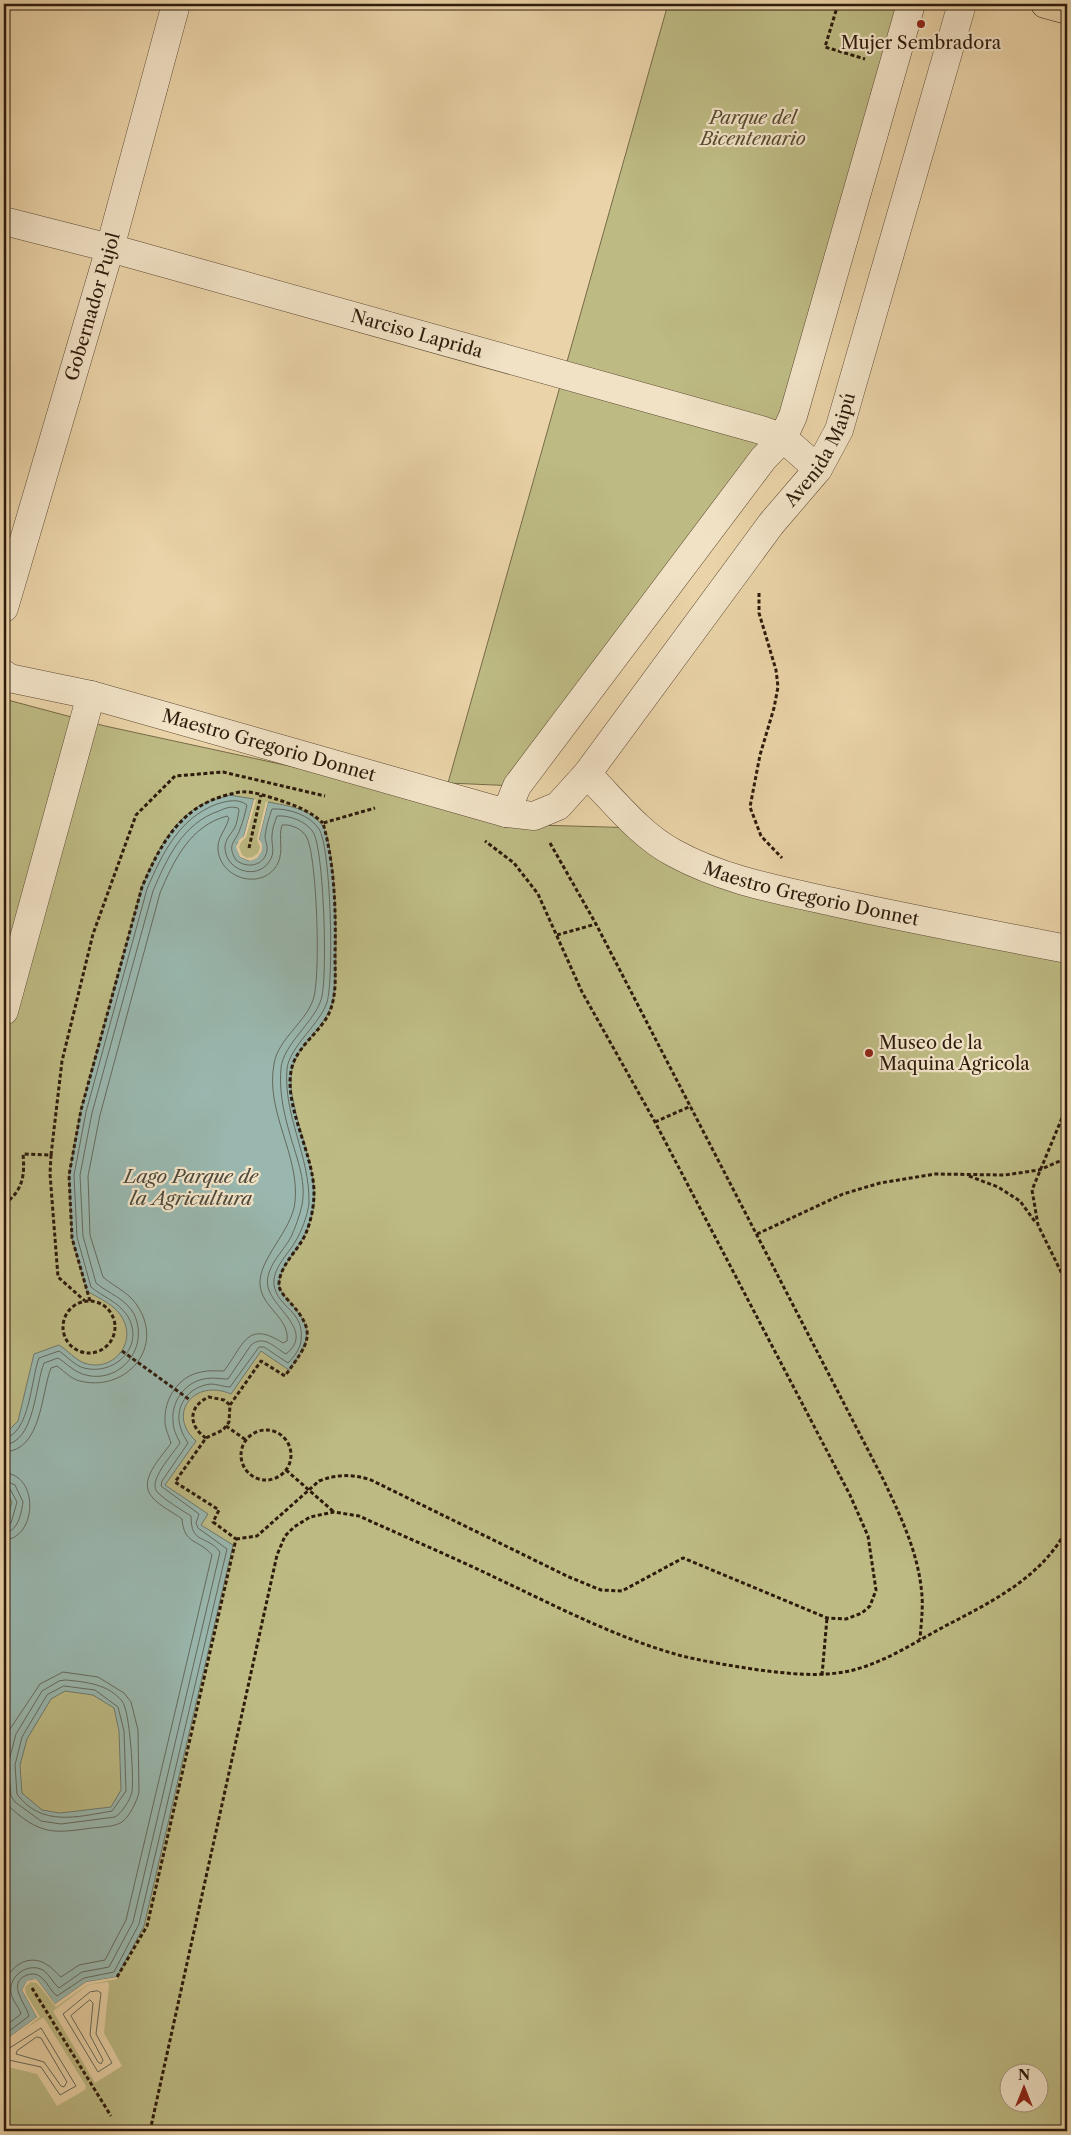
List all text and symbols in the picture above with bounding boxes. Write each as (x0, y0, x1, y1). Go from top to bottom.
marker: Mujer Sembradora (915, 18, 927, 30)
place label: Mujer Sembradora (841, 32, 1002, 54)
park label: Parque del Bicentenario (698, 107, 806, 150)
street label: Gobernador Pujol (60, 230, 125, 383)
street label: Narciso Laprida (348, 305, 486, 363)
street label: Avenida Maipú (779, 390, 860, 512)
street label: Maestro Gregorio Donnet (160, 705, 379, 787)
street label: Maestro Gregorio Donnet (700, 857, 921, 931)
place label: Museo de la Maquina Agricola (879, 1032, 1030, 1075)
marker: Museo de la Maquina Agricola (863, 1047, 875, 1059)
water label: Lago Parque de la Agricultura (122, 1165, 259, 1210)
north arrow (998, 2062, 1048, 2112)
text: N (1018, 2066, 1030, 2084)

